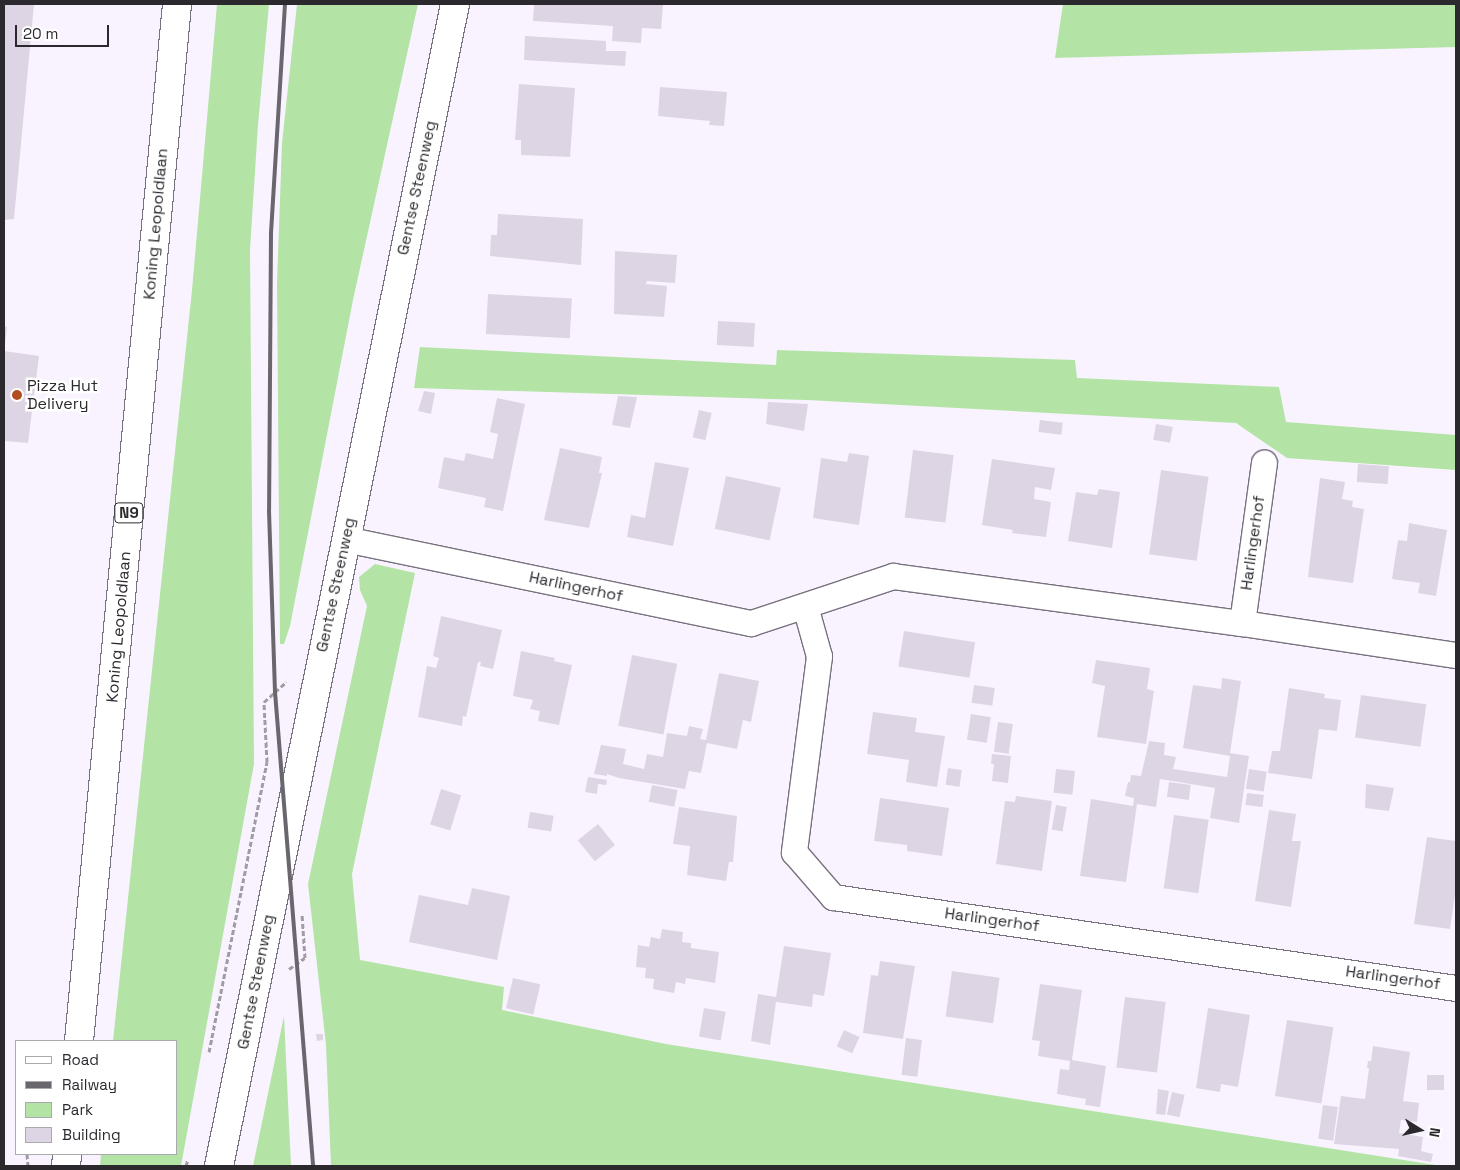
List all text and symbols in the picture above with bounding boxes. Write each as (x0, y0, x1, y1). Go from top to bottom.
scale bar (18, 15, 111, 47)
text: 20 m (23, 24, 58, 43)
street label: Gentse Steenweg (393, 119, 441, 257)
street label: Koning Leopoldlaan (140, 148, 172, 300)
place label: Pizza Hut Delivery (27, 376, 98, 414)
marker: Pizza Hut Delivery (11, 389, 23, 401)
street label: Harlingerhof (1237, 494, 1269, 592)
road number: N9 (114, 500, 144, 526)
street label: Gentse Steenweg (312, 516, 360, 654)
street label: Koning Leopoldlaan (103, 551, 135, 703)
street label: Harlingerhof (527, 568, 625, 606)
street label: Harlingerhof (943, 904, 1041, 936)
street label: Gentse Steenweg (234, 913, 278, 1051)
street label: Harlingerhof (1344, 962, 1442, 994)
legend (15, 1040, 178, 1155)
text: Road (62, 1050, 99, 1069)
text: Railway (62, 1075, 117, 1094)
text: Park (62, 1100, 93, 1119)
north arrow (1395, 1105, 1445, 1155)
text: Building (62, 1125, 121, 1144)
text: N (1425, 1126, 1444, 1139)

